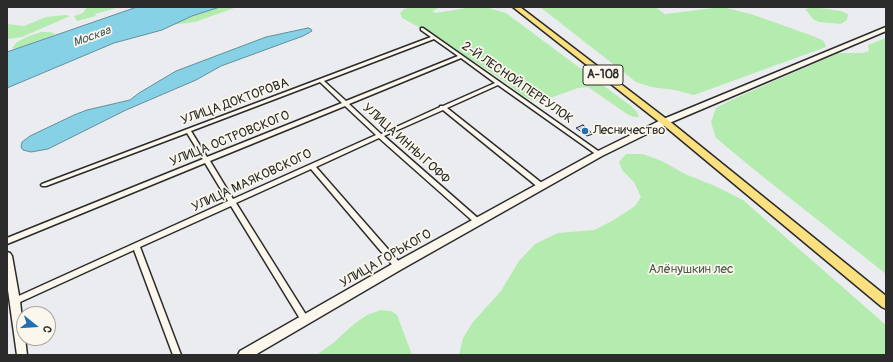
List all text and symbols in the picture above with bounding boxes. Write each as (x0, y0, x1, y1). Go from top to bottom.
water label: Москва (71, 24, 113, 50)
street label: 2-Й ЛЕСНОЙ ПЕРЕУЛОК (458, 39, 576, 127)
road number: А-108 (583, 65, 623, 85)
street label: УЛИЦА ДОКТОРОВА (179, 75, 291, 129)
street label: УЛИЦА ИННЫ ГОФФ (359, 101, 453, 187)
street label: УЛИЦА ОСТРОВСКОГО (168, 108, 292, 170)
place label: Лесничество (593, 123, 665, 139)
marker: Лесничество (580, 126, 590, 136)
street label: УЛИЦА МАЯКОВСКОГО (190, 146, 314, 216)
street label: УЛИЦА ГОРЬКОГО (338, 227, 434, 291)
park label: Алёнушкин лес (648, 262, 734, 278)
north arrow (16, 306, 56, 346)
text: С (40, 324, 54, 335)

